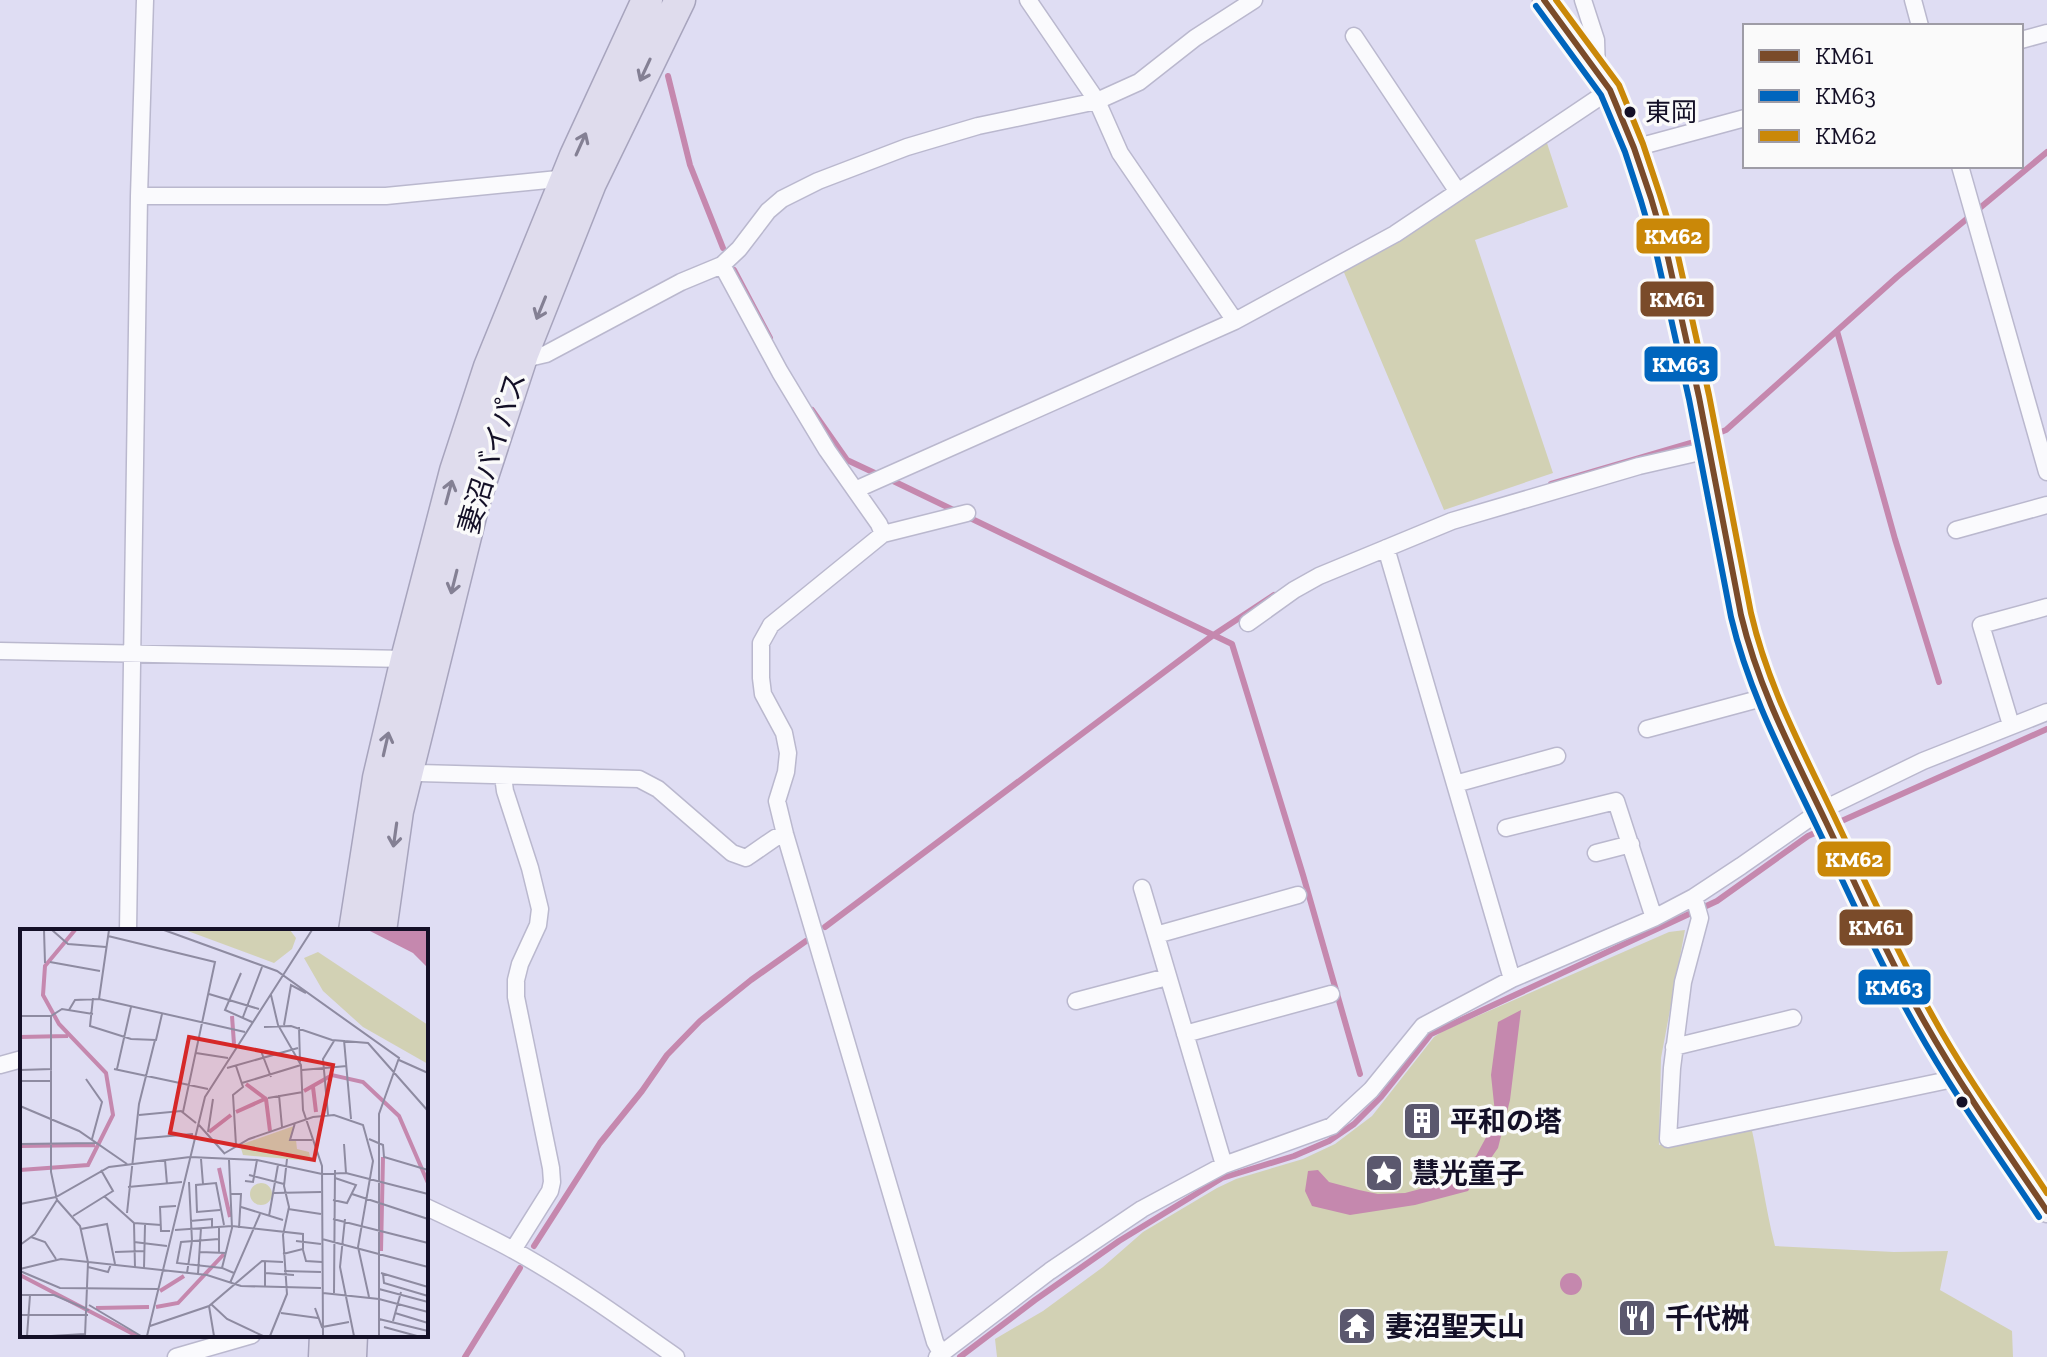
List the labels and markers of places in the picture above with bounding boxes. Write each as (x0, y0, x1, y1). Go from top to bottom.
place label: 東岡 (1645, 96, 1697, 128)
marker: 東岡 (1622, 104, 1638, 120)
unlabelled marker (1954, 1094, 1970, 1110)
building icon: 平和の塔 (1401, 1100, 1443, 1142)
place label: 平和の塔 (1450, 1105, 1562, 1138)
place icon: 慧光童子 (1363, 1152, 1405, 1194)
place label: 慧光童子 (1412, 1157, 1524, 1190)
restaurant icon: 千代桝 (1616, 1297, 1658, 1339)
place label: 千代桝 (1665, 1302, 1749, 1335)
temple icon: 妻沼聖天山 (1336, 1305, 1378, 1347)
place label: 妻沼聖天山 (1385, 1310, 1525, 1343)

